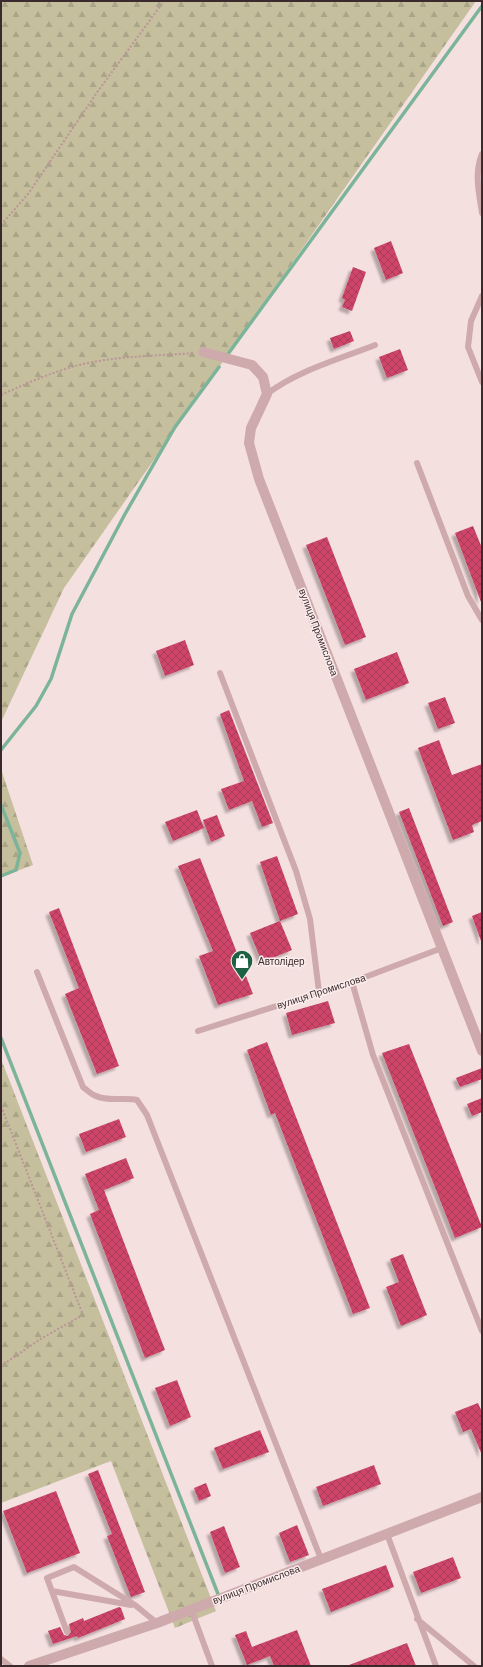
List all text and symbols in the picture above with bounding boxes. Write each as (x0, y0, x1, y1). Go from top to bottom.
street label: вулиця Промислова (297, 587, 341, 678)
shop icon: Автолідер (229, 948, 255, 981)
place label: Автолідер (258, 955, 305, 967)
street label: вулиця Промислова (275, 971, 367, 1011)
street label: вулиця Промислова (211, 1562, 302, 1606)

